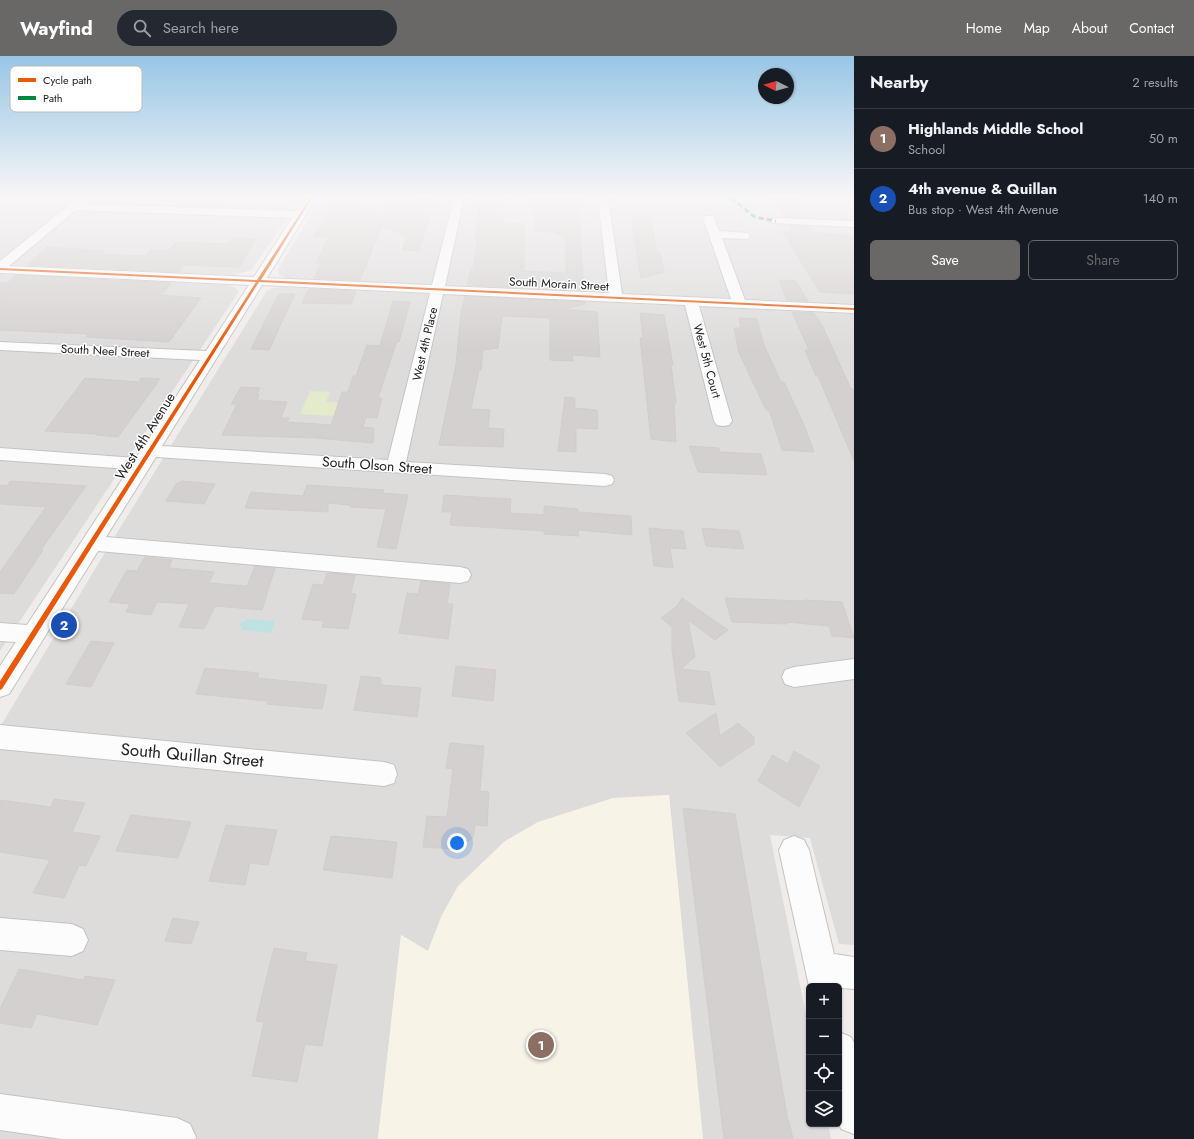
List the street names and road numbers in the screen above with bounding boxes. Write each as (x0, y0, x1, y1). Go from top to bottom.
street label: South Morain Street (509, 272, 610, 296)
street label: West 4th Place (408, 305, 442, 383)
street label: West 5th Court (688, 322, 726, 400)
street label: South Neel Street (60, 340, 150, 362)
street label: West 4th Avenue (110, 388, 180, 484)
street label: South Olson Street (321, 451, 433, 479)
street label: South Quillan Street (120, 737, 264, 773)

